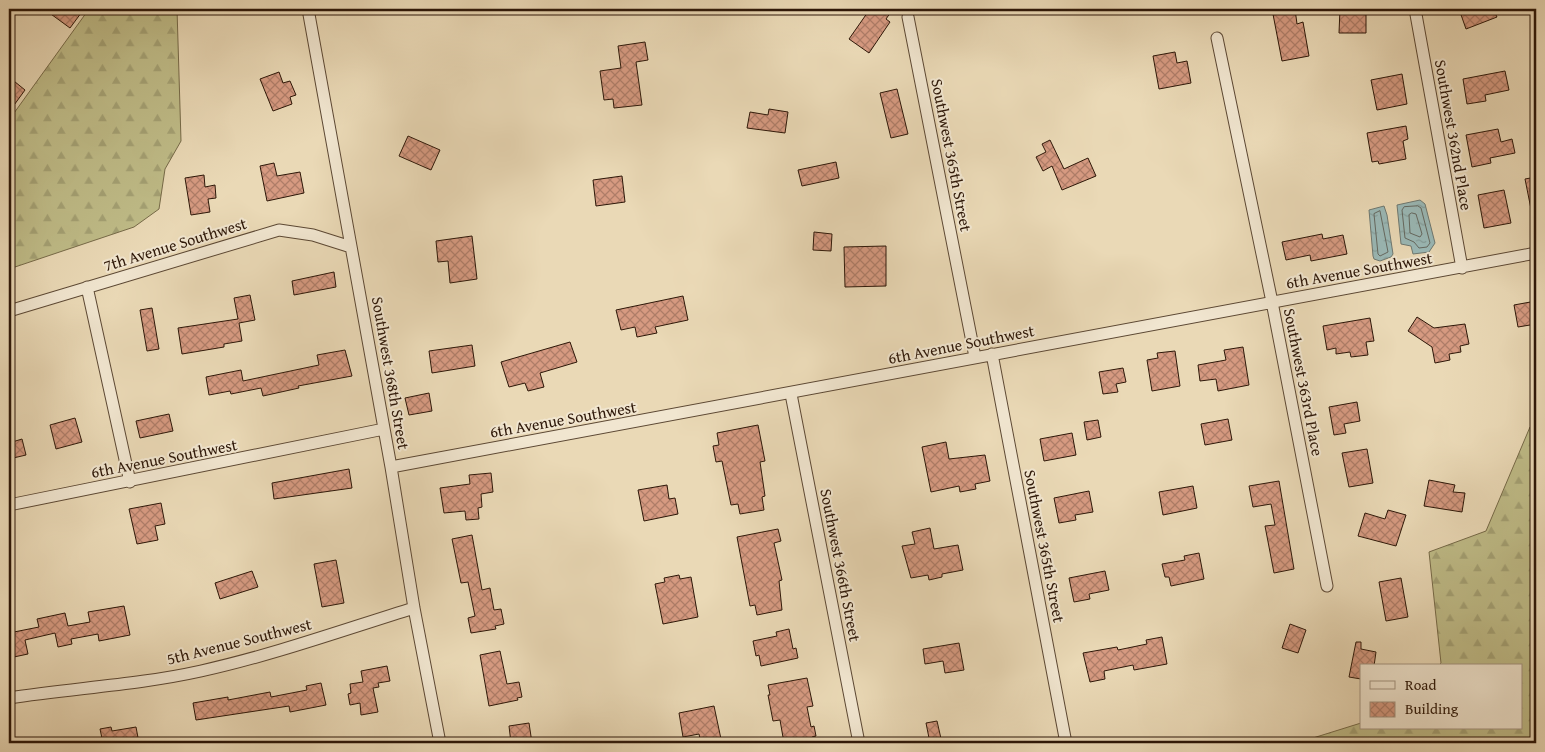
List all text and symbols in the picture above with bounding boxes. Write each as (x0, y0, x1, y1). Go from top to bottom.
street label: Southwest 362nd Place (1429, 58, 1479, 212)
street label: Southwest 365th Street (925, 77, 979, 234)
street label: 7th Avenue Southwest (101, 211, 250, 277)
street label: 6th Avenue Southwest (1284, 245, 1434, 295)
street label: Southwest 368th Street (366, 295, 416, 452)
street label: Southwest 363rd Place (1278, 306, 1330, 458)
street label: 6th Avenue Southwest (886, 318, 1036, 370)
street label: 6th Avenue Southwest (488, 394, 638, 444)
street label: 6th Avenue Southwest (89, 432, 239, 484)
street label: Southwest 365th Street (1018, 468, 1072, 625)
street label: Southwest 366th Street (814, 487, 868, 644)
street label: 5th Avenue Southwest (164, 611, 314, 671)
legend (1360, 664, 1522, 730)
text: Road (1405, 674, 1436, 695)
text: Building (1405, 698, 1459, 719)

